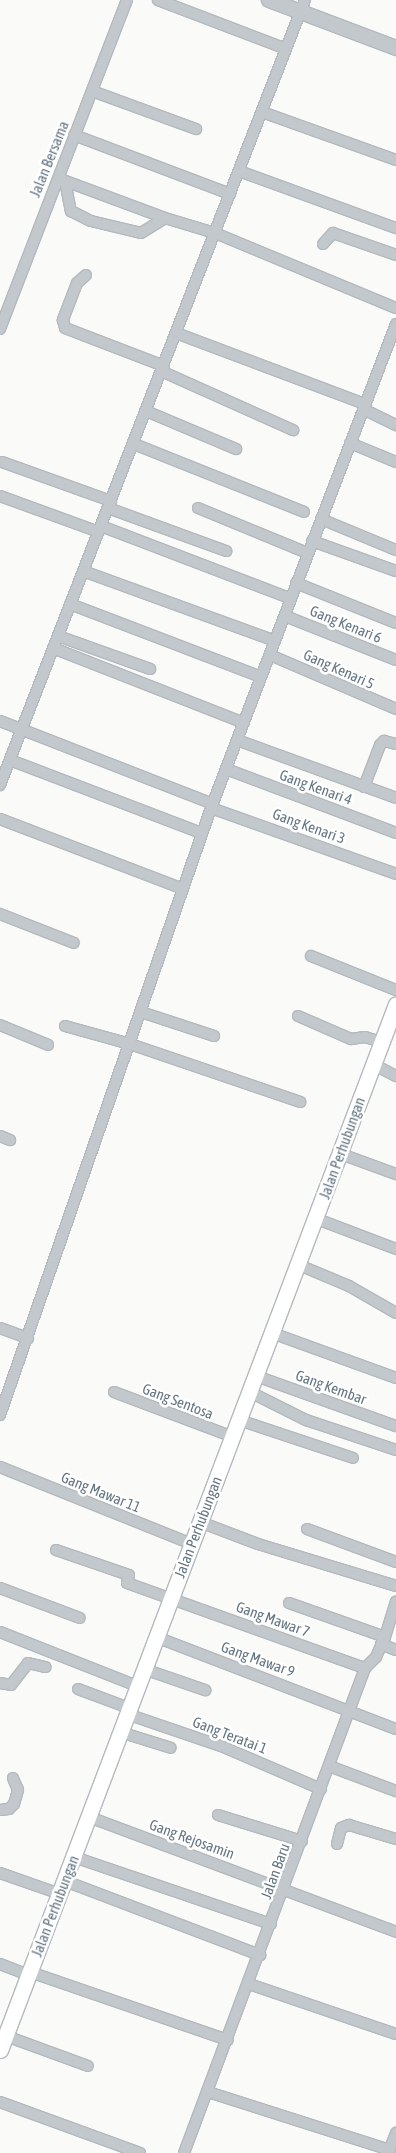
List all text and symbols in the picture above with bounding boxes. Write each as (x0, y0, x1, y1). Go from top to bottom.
street label: Jalan Bersama (26, 118, 72, 200)
street label: Gang Kenari 6 (307, 601, 385, 647)
street label: Gang Kenari 5 (301, 645, 377, 693)
street label: Gang Kenari 4 (277, 766, 355, 808)
street label: Gang Kenari 3 (270, 805, 348, 847)
street label: Jalan Perhubungan (315, 1095, 369, 1201)
street label: Gang Kembar (293, 1366, 369, 1408)
street label: Gang Sentosa (140, 1379, 216, 1423)
street label: Gang Mawar 11 (59, 1468, 143, 1516)
street label: Jalan Perhubungan (170, 1474, 226, 1580)
street label: Gang Mawar 7 (234, 1597, 312, 1641)
street label: Gang Mawar 9 (219, 1637, 297, 1681)
street label: Gang Teratai 1 (190, 1713, 270, 1757)
street label: Gang Rejosamin (147, 1815, 237, 1863)
street label: Jalan Baru (257, 1841, 293, 1901)
street label: Jalan Perhubungan (27, 1853, 83, 1959)

